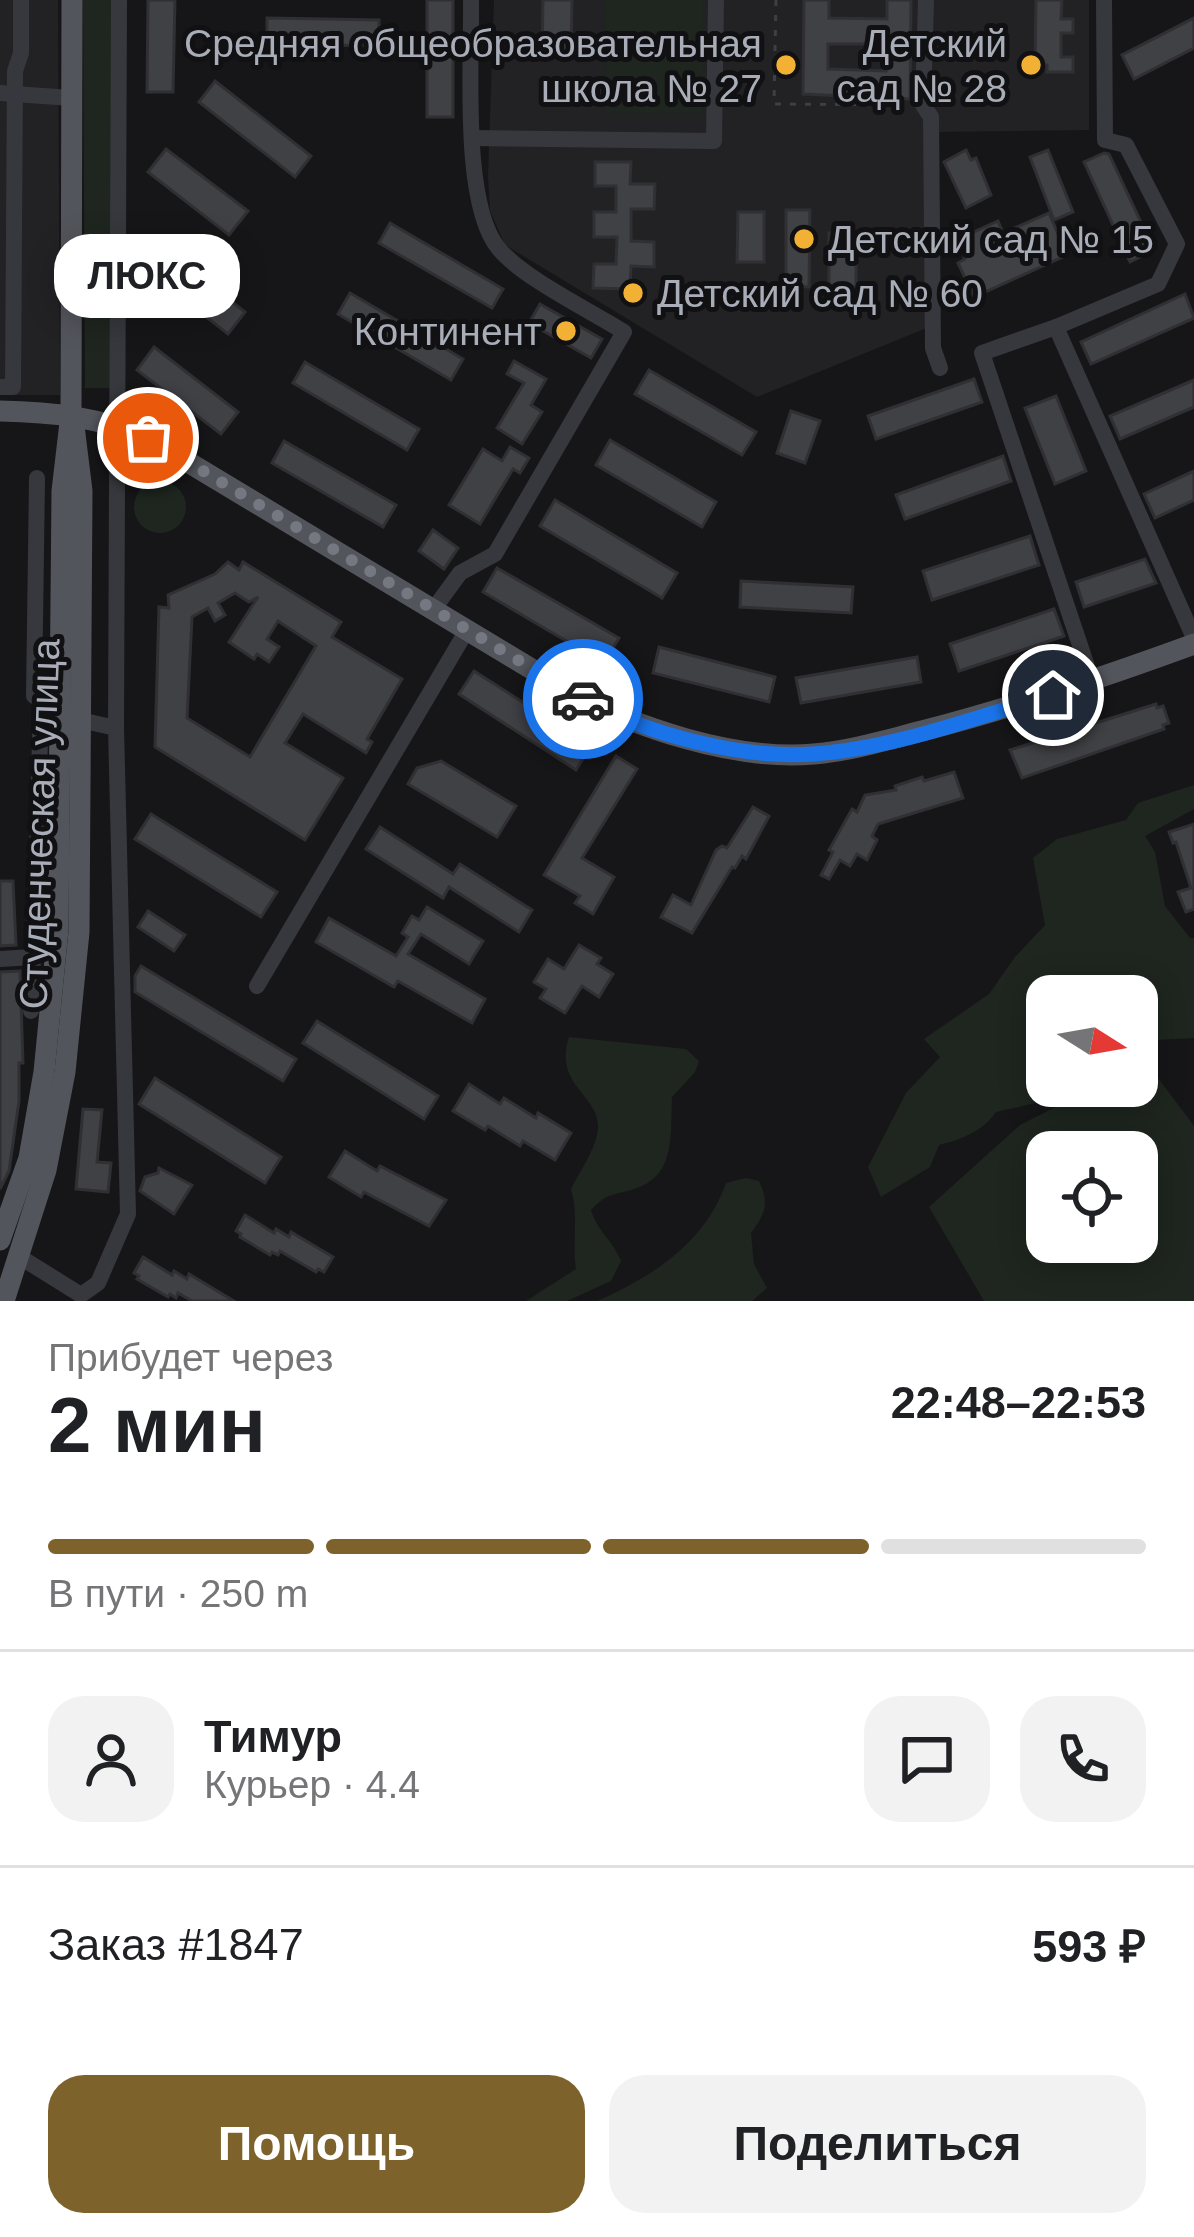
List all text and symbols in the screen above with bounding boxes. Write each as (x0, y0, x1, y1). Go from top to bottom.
place label: Средняя общеобразовательная школа № 27 (184, 22, 762, 110)
place label: Детский сад № 28 (836, 22, 1007, 110)
marker: Средняя общеобразовательная школа № 27 (773, 52, 799, 78)
marker: Детский сад № 28 (1018, 52, 1044, 78)
place label: Детский сад № 15 (828, 218, 1154, 261)
marker: Детский сад № 15 (791, 226, 817, 252)
callout: ЛЮКС (55, 234, 241, 318)
text: ЛЮКС (87, 254, 207, 297)
place label: Детский сад № 60 (657, 272, 983, 315)
marker: Детский сад № 60 (620, 280, 646, 306)
place label: Континент (354, 310, 542, 353)
marker: Континент (553, 318, 579, 344)
pin (97, 387, 199, 489)
icon: bag (115, 405, 181, 471)
street label: Студенческая улица (12, 638, 67, 1010)
courier (523, 639, 643, 759)
pin (1002, 644, 1104, 746)
icon: home (1020, 662, 1086, 728)
icon: car (550, 666, 616, 732)
north arrow (1026, 975, 1158, 1107)
map controls (1026, 975, 1158, 1263)
button: locate (1026, 1131, 1158, 1263)
text: Прибудет через (48, 1336, 333, 1379)
text: 22:48–22:53 (891, 1377, 1146, 1428)
text: 2 мин (48, 1381, 266, 1469)
text: В пути · 250 m (48, 1572, 308, 1615)
button: person (48, 1696, 174, 1822)
button: chat (864, 1696, 990, 1822)
button: phone (1020, 1696, 1146, 1822)
text: Тимур (204, 1711, 342, 1762)
text: Курьер · 4.4 (204, 1763, 420, 1806)
text: Заказ #1847 (48, 1919, 304, 1970)
text: 593 ₽ (1032, 1921, 1146, 1972)
button: Помощь (48, 2075, 585, 2213)
button: Поделиться (609, 2075, 1146, 2213)

